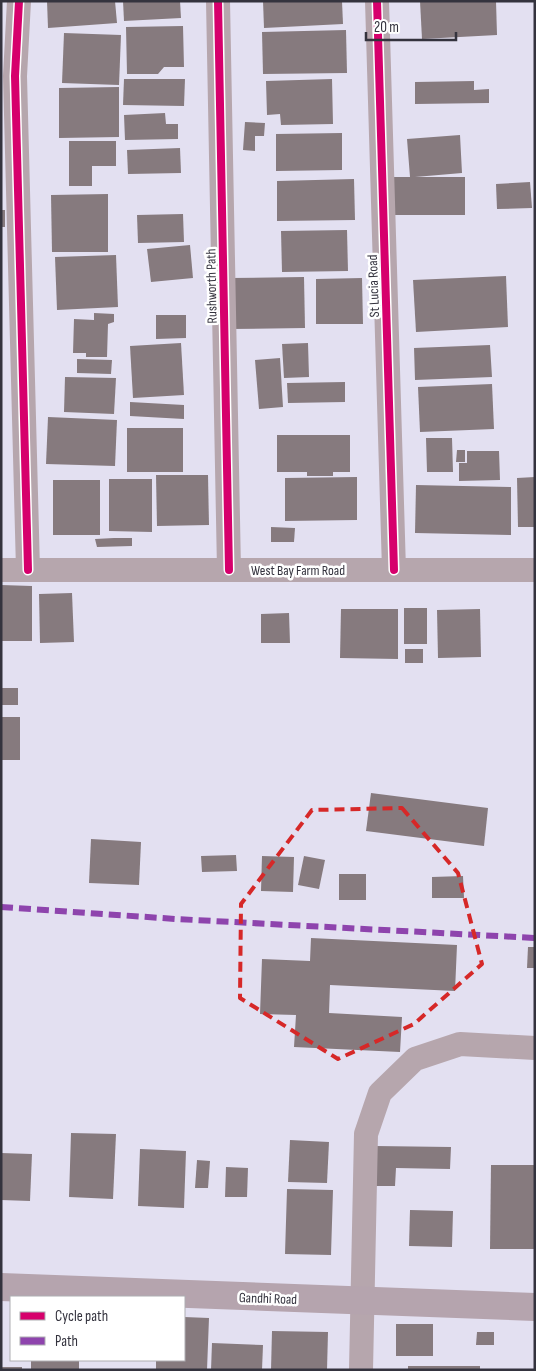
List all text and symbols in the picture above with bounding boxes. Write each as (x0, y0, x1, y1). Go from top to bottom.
scale bar (366, 10, 456, 42)
text: 20 m (374, 18, 399, 37)
street label: Rushworth Path (202, 248, 221, 324)
street label: St Lucia Road (364, 254, 383, 318)
street label: West Bay Farm Road (251, 562, 345, 579)
street label: Gandhi Road (239, 1289, 298, 1308)
legend (10, 1296, 185, 1361)
text: Cycle path (55, 1307, 108, 1326)
text: Path (55, 1332, 78, 1351)

